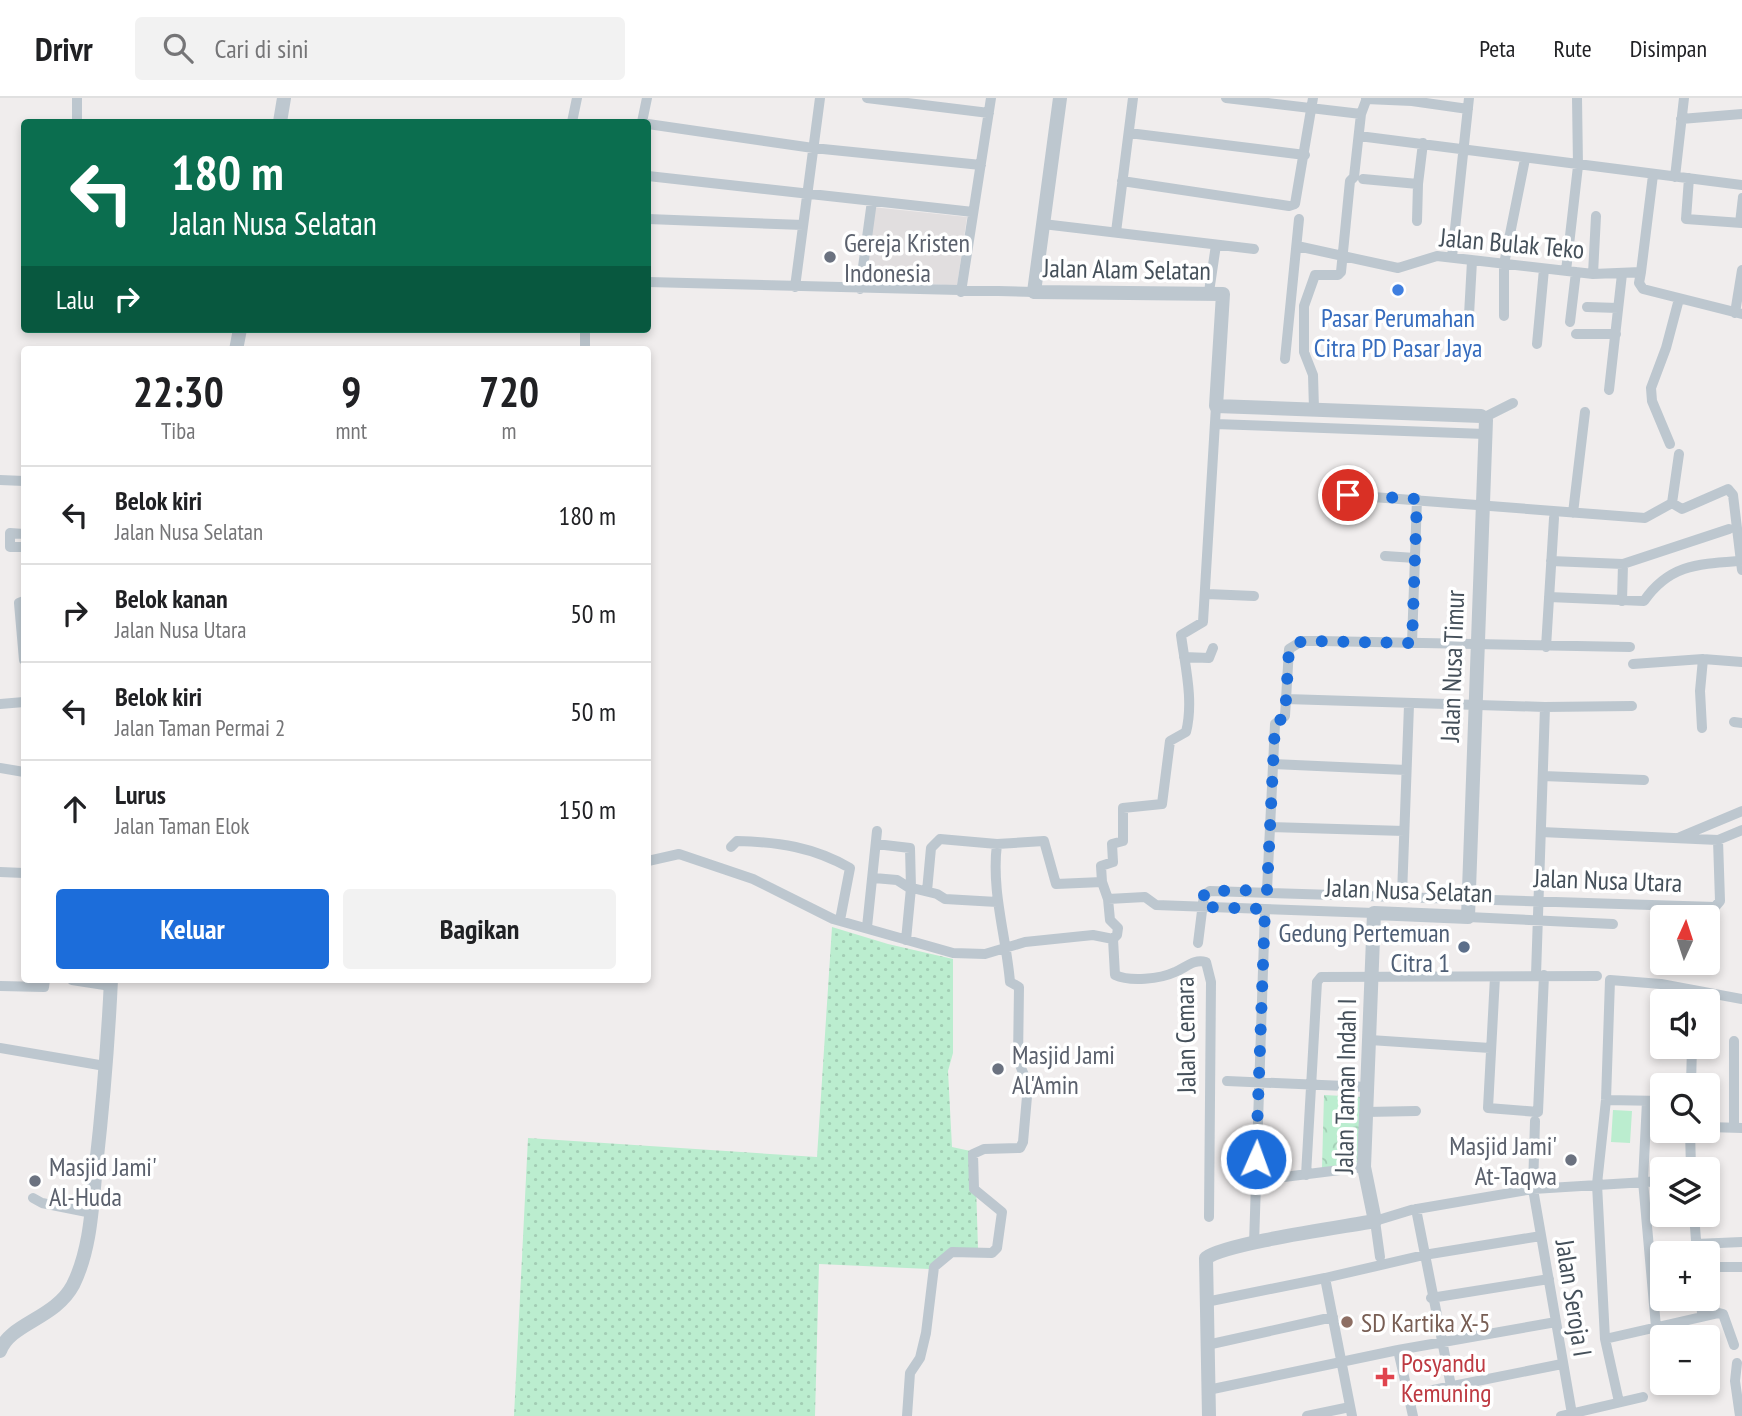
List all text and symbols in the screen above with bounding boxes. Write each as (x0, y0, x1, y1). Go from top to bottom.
search box (135, 17, 625, 80)
text: Drivr (35, 27, 93, 70)
icon: search (159, 29, 197, 67)
text: Cari di sini (215, 32, 309, 65)
text: Peta (1479, 33, 1515, 64)
text: Rute (1553, 33, 1592, 64)
text: Disimpan (1630, 33, 1707, 64)
text: 180 m (171, 140, 284, 204)
icon: left (56, 147, 147, 238)
text: Jalan Nusa Selatan (171, 202, 377, 244)
street label: Jalan Bulak Teko (1437, 220, 1586, 266)
place label: Gereja Kristen Indonesia (844, 226, 970, 289)
marker: Gereja Kristen Indonesia (822, 249, 838, 265)
street label: Jalan Alam Selatan (1042, 251, 1211, 287)
icon: right (108, 280, 146, 318)
marker: Pasar Perumahan Citra PD Pasar Jaya (1390, 282, 1406, 298)
text: Lalu (56, 283, 94, 316)
place label: Pasar Perumahan Citra PD Pasar Jaya (1314, 301, 1482, 364)
text: 22:30 (133, 364, 224, 419)
text: 9 (341, 364, 361, 419)
text: 720 (479, 364, 539, 419)
text: Tiba (161, 416, 196, 445)
text: mnt (336, 416, 367, 445)
text: m (502, 416, 517, 445)
pin (1318, 465, 1378, 525)
icon: arrive (1329, 476, 1367, 514)
text: Belok kiri (115, 484, 202, 517)
icon: left (56, 496, 94, 534)
text: 180 m (558, 499, 616, 532)
text: Jalan Nusa Selatan (115, 517, 263, 546)
text: Belok kanan (115, 582, 228, 615)
street label: Jalan Nusa Timur (1433, 589, 1471, 744)
icon: right (56, 594, 94, 632)
text: 50 m (570, 597, 616, 630)
text: Jalan Nusa Utara (115, 615, 247, 644)
text: Belok kiri (115, 680, 202, 713)
icon: left (56, 692, 94, 730)
text: 50 m (570, 695, 616, 728)
text: Jalan Taman Permai 2 (115, 713, 285, 742)
text: Lurus (115, 778, 166, 811)
icon: ahead (56, 790, 94, 828)
text: 150 m (558, 793, 616, 826)
text: Jalan Taman Elok (115, 811, 249, 840)
street label: Jalan Nusa Utara (1532, 861, 1683, 899)
street label: Jalan Nusa Selatan (1324, 871, 1493, 909)
button: Keluar (56, 889, 329, 969)
button: Bagikan (343, 889, 616, 969)
north arrow (1650, 905, 1720, 975)
map controls (1650, 905, 1720, 1395)
place label: Gedung Pertemuan Citra 1 (1279, 916, 1450, 979)
marker: Gedung Pertemuan Citra 1 (1456, 939, 1472, 955)
street label: Jalan Cemara (1167, 976, 1203, 1095)
button: sound (1650, 989, 1720, 1059)
street label: Jalan Taman Indah I (1327, 998, 1363, 1175)
place label: Masjid Jami Al'Amin (1012, 1038, 1115, 1101)
marker: Masjid Jami Al'Amin (990, 1061, 1006, 1077)
button: search (1650, 1073, 1720, 1143)
position arrow (1219, 1122, 1293, 1196)
place label: Masjid Jami' At-Taqwa (1449, 1129, 1557, 1192)
place label: Masjid Jami' Al-Huda (49, 1150, 157, 1213)
marker: Masjid Jami' At-Taqwa (1563, 1152, 1579, 1168)
button: layers (1650, 1157, 1720, 1227)
marker: Masjid Jami' Al-Huda (27, 1173, 43, 1189)
street label: Jalan Seroja I (1548, 1236, 1600, 1359)
button: + (1650, 1241, 1720, 1311)
place label: SD Kartika X-5 (1361, 1306, 1490, 1339)
marker: SD Kartika X-5 (1339, 1314, 1355, 1330)
button: − (1650, 1325, 1720, 1395)
place label: Posyandu Kemuning (1401, 1346, 1491, 1409)
marker: Posyandu Kemuning (1375, 1367, 1395, 1387)

